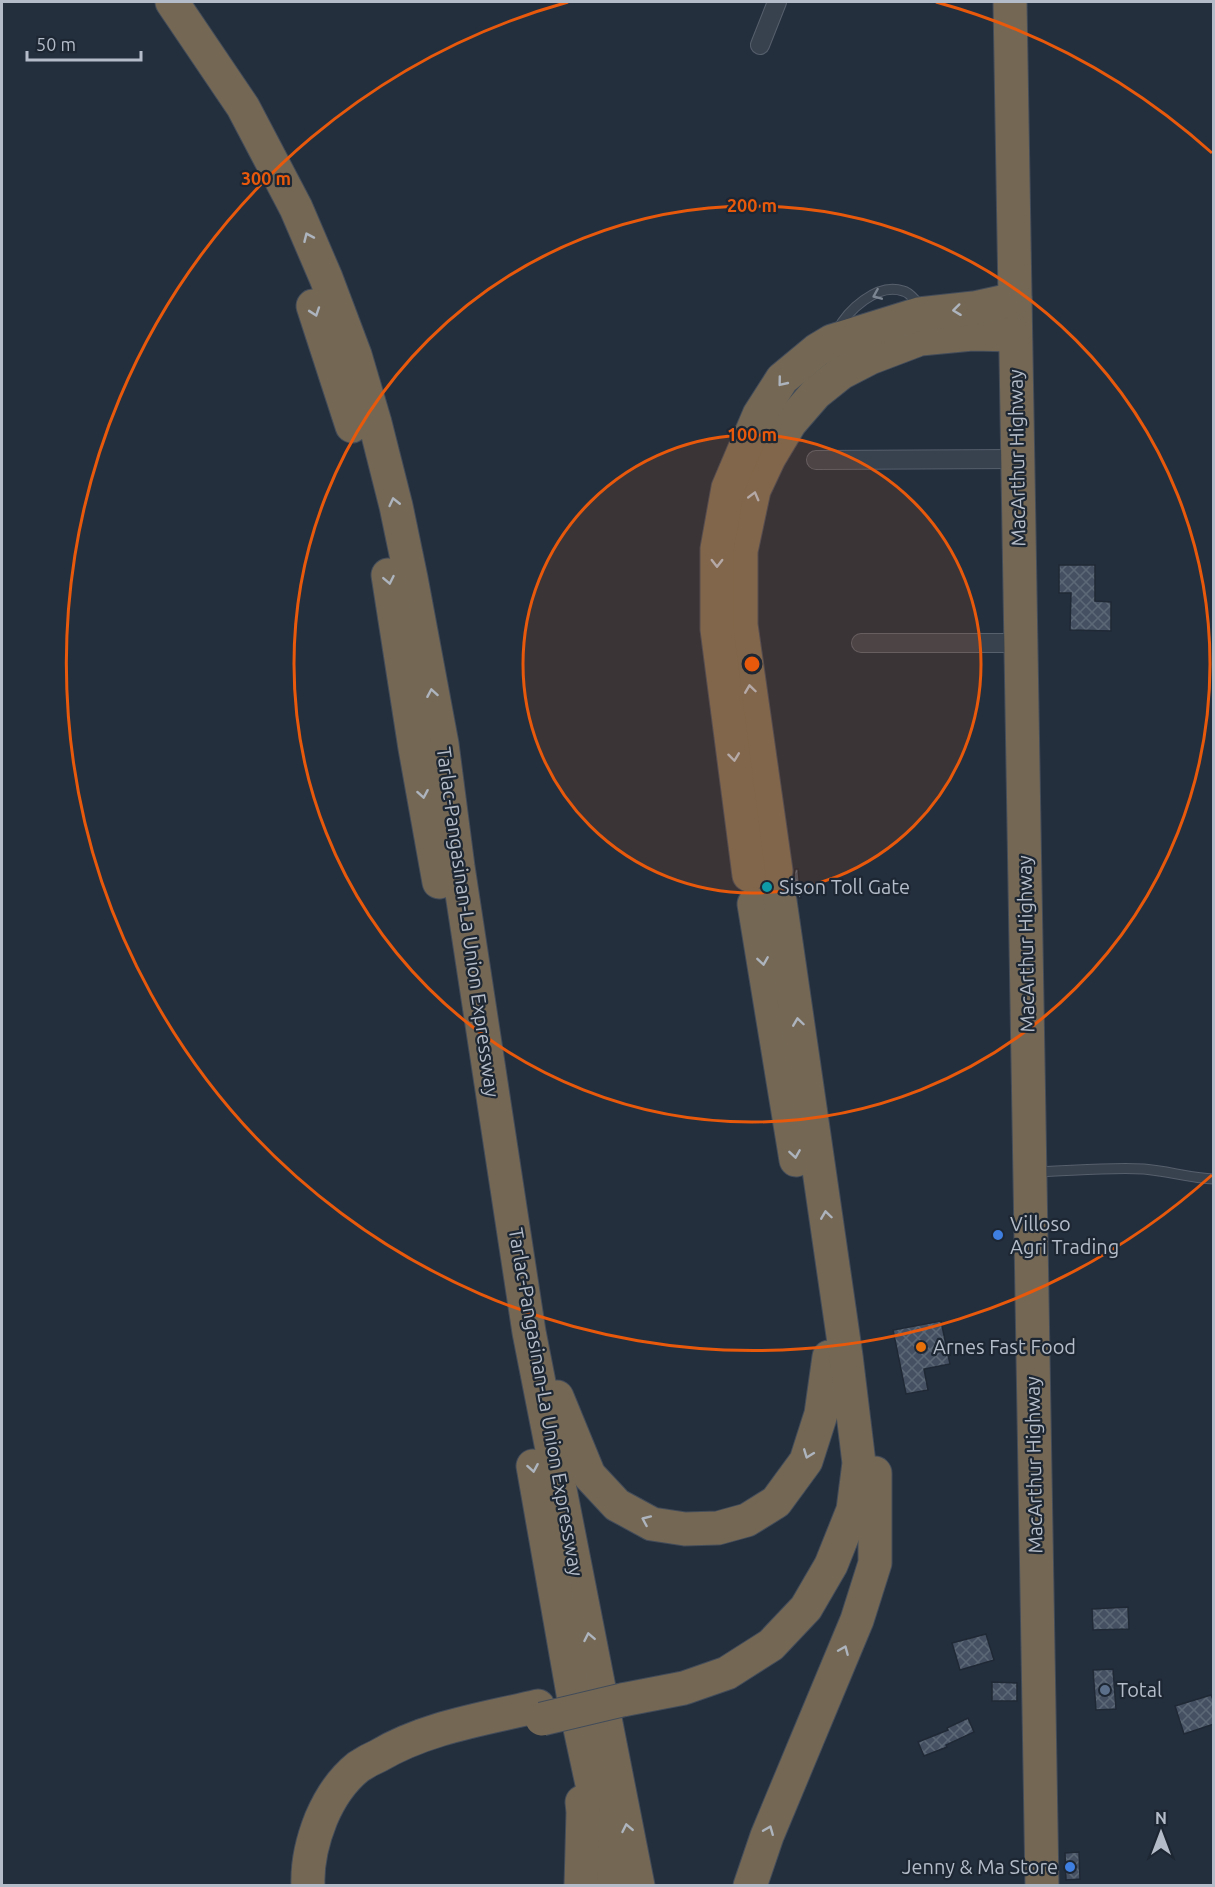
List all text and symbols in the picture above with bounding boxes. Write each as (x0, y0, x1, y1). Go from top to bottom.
scale bar (27, 24, 141, 62)
text: 50 m (36, 34, 76, 54)
text: 300 m (241, 168, 291, 188)
text: 200 m (727, 195, 777, 215)
one-way arrow (303, 232, 315, 243)
one-way arrow (872, 288, 883, 300)
one-way arrow (952, 303, 962, 315)
one-way arrow (307, 306, 320, 317)
street label: MacArthur Highway (1003, 369, 1030, 547)
one-way arrow (778, 375, 789, 386)
text: 100 m (727, 424, 777, 444)
one-way arrow (746, 491, 759, 501)
one-way arrow (389, 497, 402, 507)
one-way arrow (711, 558, 723, 567)
one-way arrow (382, 575, 395, 585)
centre of rings (742, 654, 762, 674)
one-way arrow (744, 684, 756, 693)
one-way arrow (426, 688, 439, 698)
street label: Tarlac-Pangasinan-La Union Expressway (433, 745, 505, 1099)
one-way arrow (727, 752, 739, 761)
one-way arrow (416, 788, 429, 798)
street label: MacArthur Highway (1012, 855, 1039, 1033)
place label: Sison Toll Gate (779, 875, 910, 898)
marker: Sison Toll Gate (760, 880, 774, 894)
one-way arrow (757, 957, 769, 966)
one-way arrow (793, 1017, 805, 1027)
one-way arrow (788, 1149, 800, 1158)
one-way arrow (821, 1210, 833, 1220)
place label: Villoso Agri Trading (1010, 1212, 1119, 1258)
street label: Tarlac-Pangasinan-La Union Expressway (504, 1226, 589, 1578)
marker: Villoso Agri Trading (991, 1228, 1005, 1242)
place label: Arnes Fast Food (933, 1335, 1076, 1358)
marker: Arnes Fast Food (914, 1340, 928, 1354)
street label: MacArthur Highway (1020, 1376, 1047, 1554)
one-way arrow (802, 1448, 815, 1459)
one-way arrow (527, 1463, 539, 1473)
one-way arrow (642, 1515, 653, 1527)
one-way arrow (583, 1632, 596, 1642)
one-way arrow (837, 1646, 849, 1657)
place label: Total (1117, 1678, 1162, 1701)
marker: Total (1098, 1683, 1112, 1697)
north arrow (1131, 1803, 1191, 1863)
text: N (1155, 1809, 1167, 1827)
one-way arrow (621, 1823, 634, 1833)
one-way arrow (762, 1826, 775, 1836)
place label: Jenny & Ma Store (902, 1855, 1058, 1878)
marker: Jenny & Ma Store (1063, 1860, 1077, 1874)

